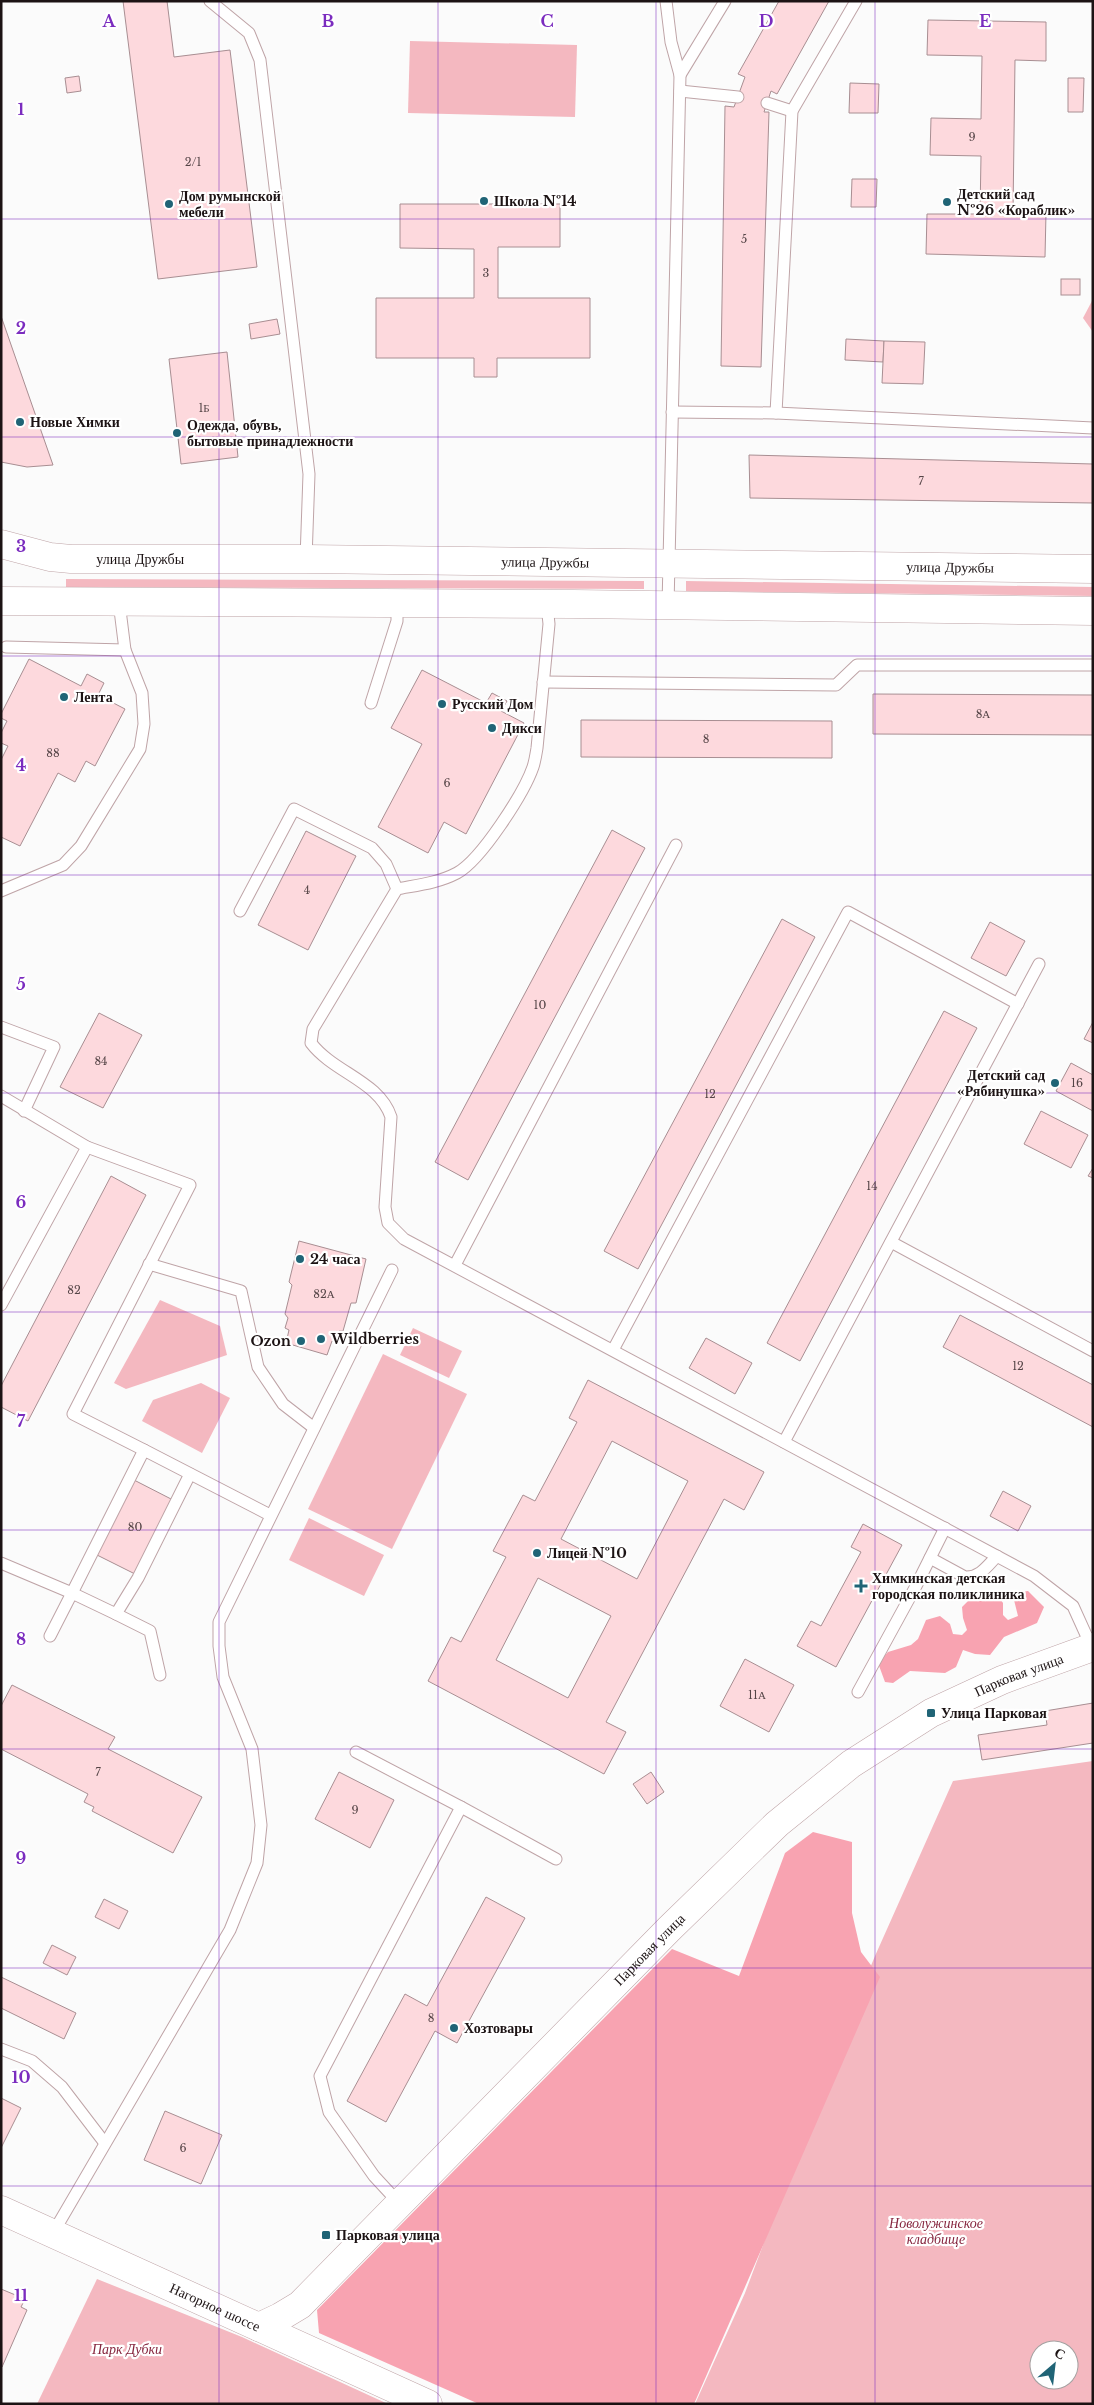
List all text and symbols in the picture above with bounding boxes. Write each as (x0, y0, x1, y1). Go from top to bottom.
text: A (102, 11, 117, 31)
text: B (322, 11, 335, 31)
text: C (540, 11, 554, 31)
text: D (759, 11, 773, 31)
text: E (979, 11, 991, 31)
text: 1 (18, 99, 25, 119)
house number: 9 (968, 130, 976, 144)
house number: 2/1 (185, 155, 201, 169)
place label: Детский сад №26 «Кораблик» (957, 185, 1075, 219)
place label: Дом румынской мебели (179, 187, 281, 221)
place label: Школа №14 (494, 192, 577, 210)
marker: Школа №14 (478, 195, 490, 207)
marker: Детский сад №26 «Кораблик» (941, 196, 953, 208)
marker: Дом румынской мебели (163, 198, 175, 210)
house number: 5 (741, 232, 747, 246)
house number: 3 (483, 266, 490, 280)
text: 2 (16, 318, 26, 338)
house number: 1Б (198, 401, 210, 415)
place label: Новые Химки (30, 413, 120, 431)
marker: Новые Химки (14, 416, 26, 428)
place label: Одежда, обувь, бытовые принадлежности (187, 416, 353, 450)
marker: Одежда, обувь, бытовые принадлежности (171, 427, 183, 439)
house number: 7 (918, 474, 924, 488)
text: 3 (16, 536, 26, 556)
street label: улица Дружбы (96, 550, 185, 568)
street label: улица Дружбы (501, 552, 590, 572)
street label: улица Дружбы (906, 558, 995, 577)
place label: Лента (74, 688, 113, 706)
marker: Лента (58, 691, 70, 703)
place label: Русский Дом (452, 695, 534, 713)
marker: Русский Дом (436, 698, 448, 710)
house number: 8А (976, 707, 990, 721)
place label: Дикси (502, 719, 542, 737)
marker: Дикси (486, 722, 498, 734)
house number: 8 (703, 732, 709, 746)
house number: 88 (46, 746, 60, 760)
text: 4 (16, 755, 26, 775)
house number: 6 (443, 776, 451, 790)
house number: 4 (304, 883, 310, 897)
text: 5 (16, 974, 26, 994)
house number: 10 (534, 998, 547, 1012)
house number: 84 (94, 1054, 108, 1068)
place label: Детский сад «Рябинушка» (957, 1066, 1045, 1100)
house number: 16 (1071, 1076, 1083, 1090)
marker: Детский сад «Рябинушка» (1049, 1077, 1061, 1089)
house number: 12 (704, 1087, 716, 1101)
house number: 14 (866, 1179, 878, 1193)
text: 6 (16, 1192, 27, 1212)
place label: 24 часа (310, 1250, 360, 1268)
marker: 24 часа (294, 1253, 306, 1265)
house number: 82 (67, 1283, 81, 1297)
house number: 82А (313, 1287, 335, 1301)
place label: Wildberries (330, 1330, 420, 1348)
place label: Ozon (250, 1332, 291, 1350)
marker: Wildberries (315, 1333, 327, 1345)
marker: Ozon (295, 1335, 307, 1347)
house number: 12 (1012, 1359, 1024, 1373)
text: 7 (17, 1411, 26, 1431)
house number: 80 (128, 1520, 142, 1534)
place label: Лицей №10 (547, 1544, 627, 1562)
marker: Лицей №10 (531, 1547, 543, 1559)
place label: Химкинская детская городская поликлиника (872, 1569, 1025, 1603)
marker: Химкинская детская городская поликлиника (854, 1579, 868, 1593)
text: 8 (16, 1629, 26, 1649)
street label: Парковая улица (971, 1649, 1067, 1701)
house number: 11А (748, 1688, 766, 1702)
place label: Улица Парковая (941, 1704, 1047, 1722)
marker: Улица Парковая (925, 1707, 937, 1719)
house number: 7 (95, 1765, 101, 1779)
house number: 9 (351, 1803, 359, 1817)
text: 9 (16, 1848, 27, 1868)
street label: Парковая улица (610, 1909, 689, 1989)
house number: 8 (428, 2011, 434, 2025)
place label: Хозтовары (464, 2019, 533, 2037)
marker: Хозтовары (448, 2022, 460, 2034)
text: 10 (11, 2067, 31, 2087)
house number: 6 (179, 2141, 187, 2155)
park label: Новолужинское кладбище (888, 2214, 983, 2248)
place label: Парковая улица (336, 2226, 440, 2244)
marker: Парковая улица (320, 2229, 332, 2241)
street label: Нагорное шоссе (167, 2279, 263, 2336)
text: 11 (14, 2285, 28, 2305)
park label: Парк Дубки (91, 2340, 162, 2358)
north arrow (1029, 2340, 1079, 2390)
text: С (1051, 2343, 1069, 2364)

